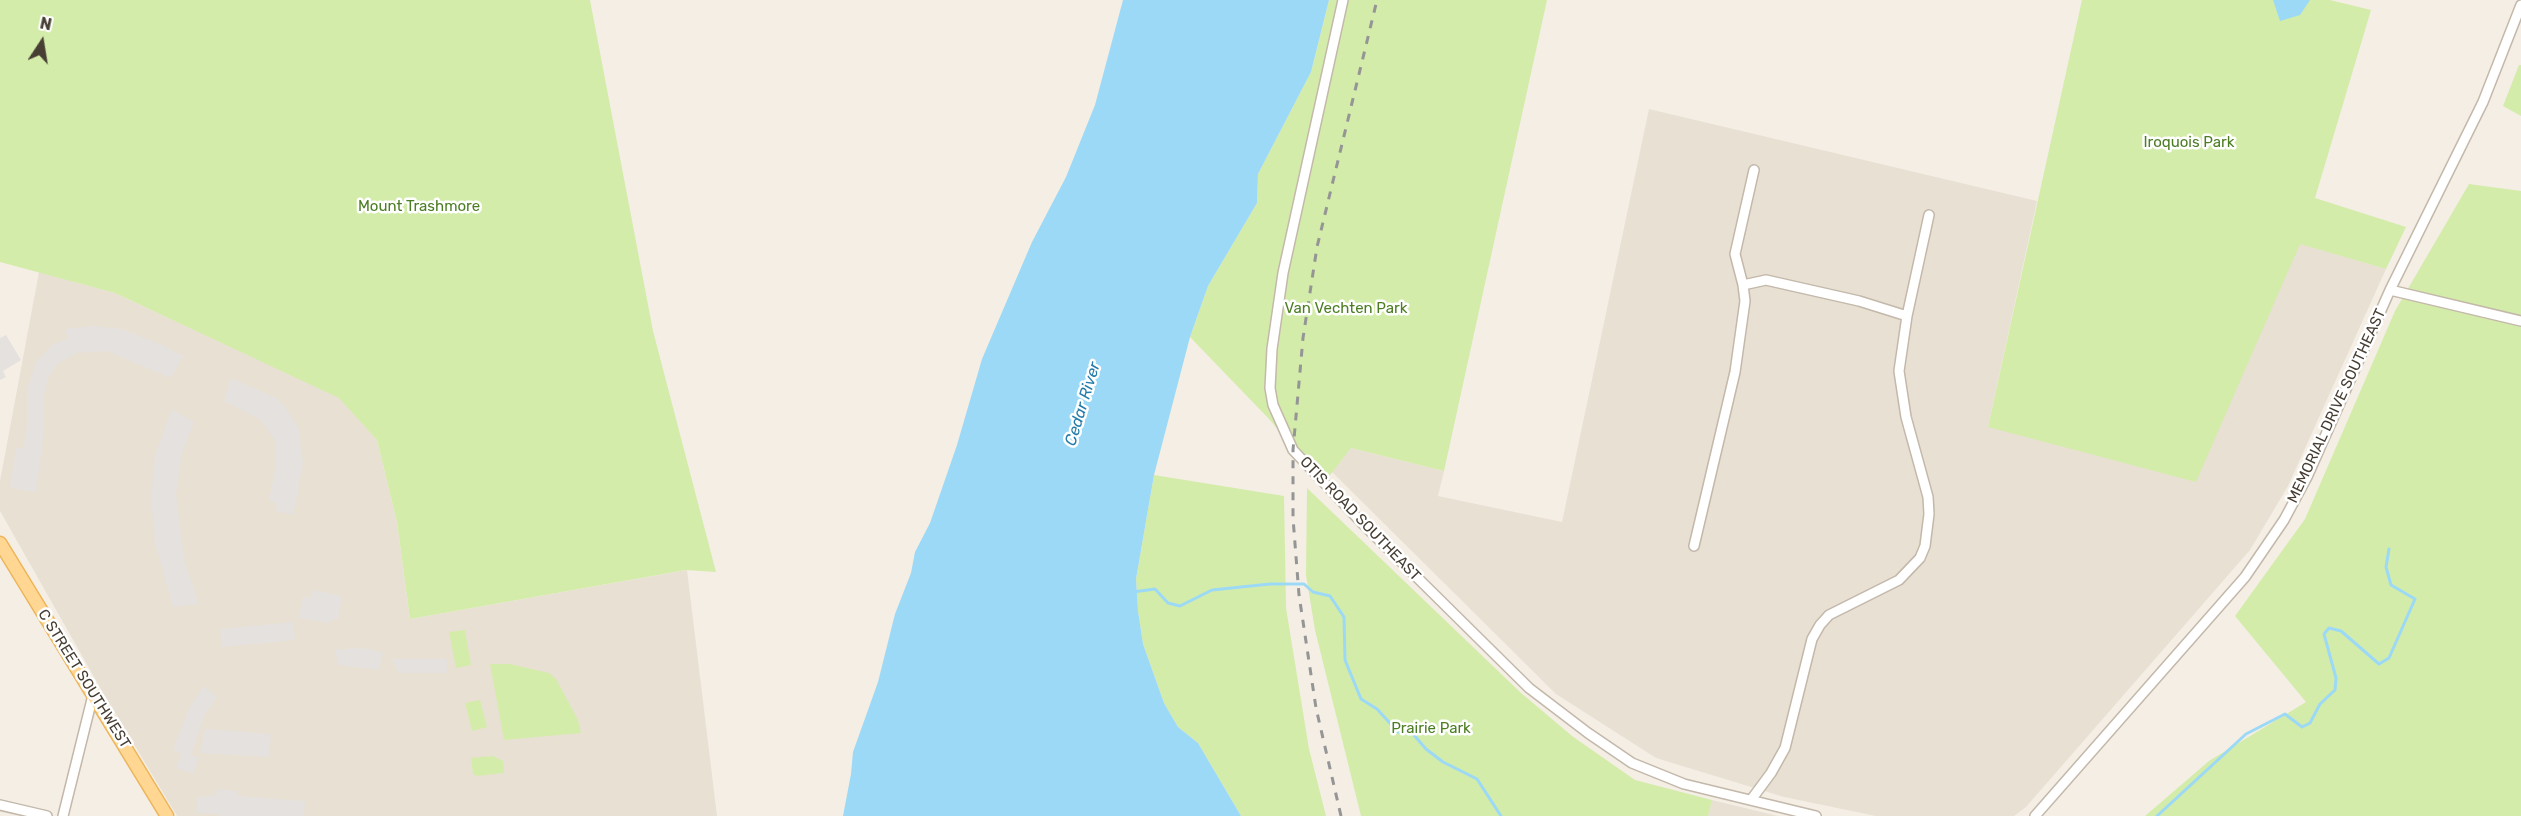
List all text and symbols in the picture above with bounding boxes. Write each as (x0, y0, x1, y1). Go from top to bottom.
north arrow (12, 12, 72, 72)
text: N (38, 13, 53, 34)
park label: Iroquois Park (2144, 134, 2234, 152)
park label: Mount Trashmore (358, 198, 480, 216)
park label: Van Vechten Park (1284, 300, 1408, 318)
street label: MEMORIAL DRIVE SOUTHEAST (2284, 306, 2390, 506)
water label: Cedar River (1061, 360, 1105, 448)
street label: OTIS ROAD SOUTHEAST (1296, 453, 1424, 585)
street label: C STREET SOUTHWEST (34, 606, 134, 752)
park label: Prairie Park (1391, 720, 1471, 738)

